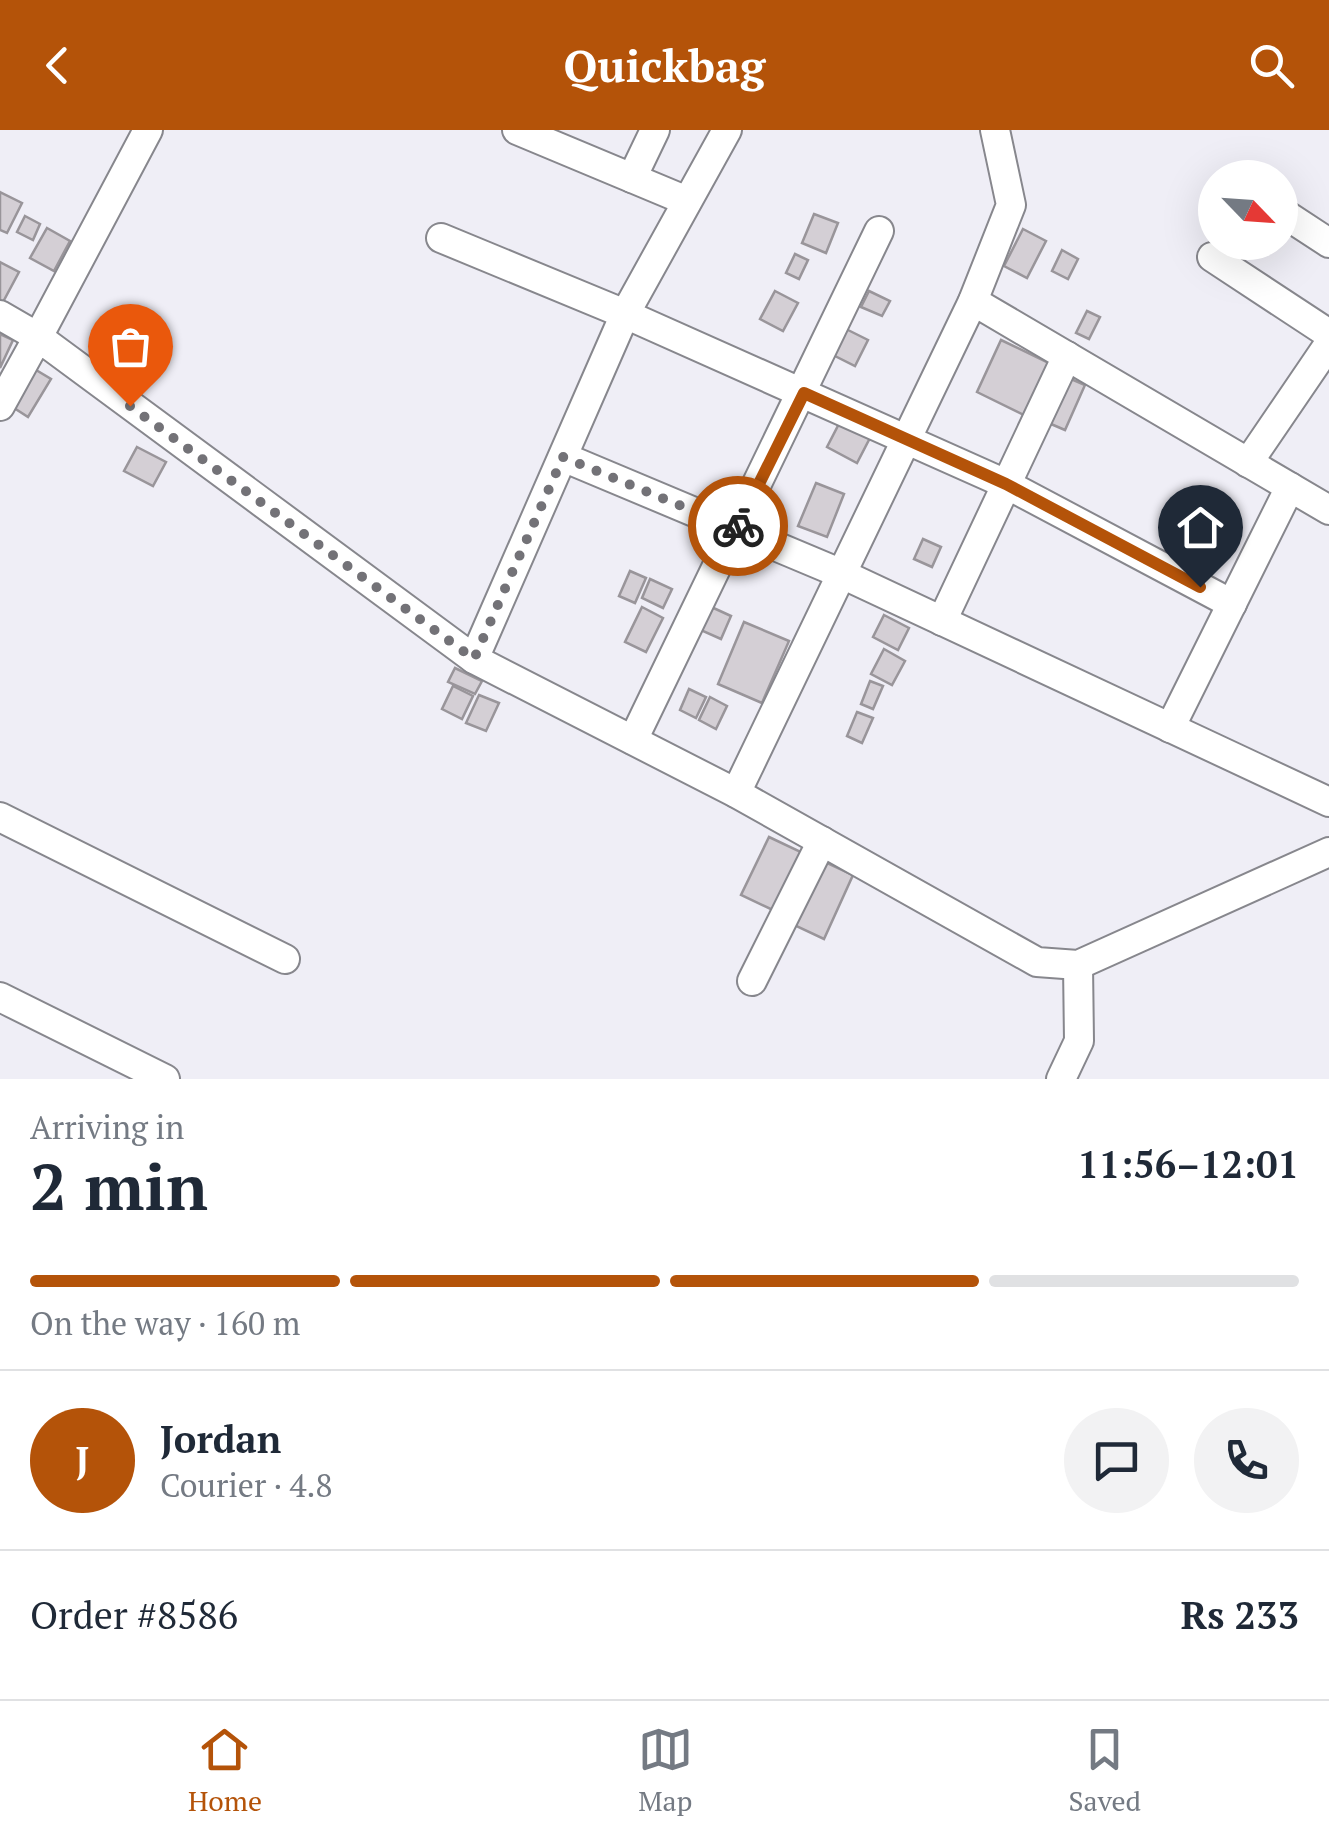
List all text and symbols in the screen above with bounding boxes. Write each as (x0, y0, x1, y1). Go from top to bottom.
text: Quickbag (564, 35, 765, 95)
icon: back (30, 38, 85, 93)
icon: search (1244, 38, 1299, 93)
north arrow (1198, 160, 1298, 260)
map controls (1198, 160, 1298, 260)
pin (88, 304, 173, 407)
icon: bag (103, 319, 158, 374)
courier (688, 476, 788, 576)
pin (1158, 485, 1243, 588)
icon: bike (711, 499, 766, 554)
icon: home (1173, 500, 1228, 555)
text: Arriving in (30, 1106, 184, 1148)
text: 11:56–12:01 (1077, 1139, 1299, 1189)
text: 2 min (30, 1142, 208, 1229)
text: On the way · 160 m (30, 1302, 300, 1344)
button: chat (1064, 1408, 1169, 1513)
button: phone (1194, 1408, 1299, 1513)
text: Jordan (160, 1414, 281, 1464)
text: J (76, 1435, 89, 1485)
text: Courier · 4.8 (160, 1464, 332, 1506)
text: Order #8586 (30, 1590, 238, 1640)
text: Rs 233 (1181, 1590, 1299, 1640)
tab: Home (188, 1722, 262, 1819)
tab: Map (638, 1722, 693, 1819)
tab: Saved (1069, 1722, 1141, 1819)

